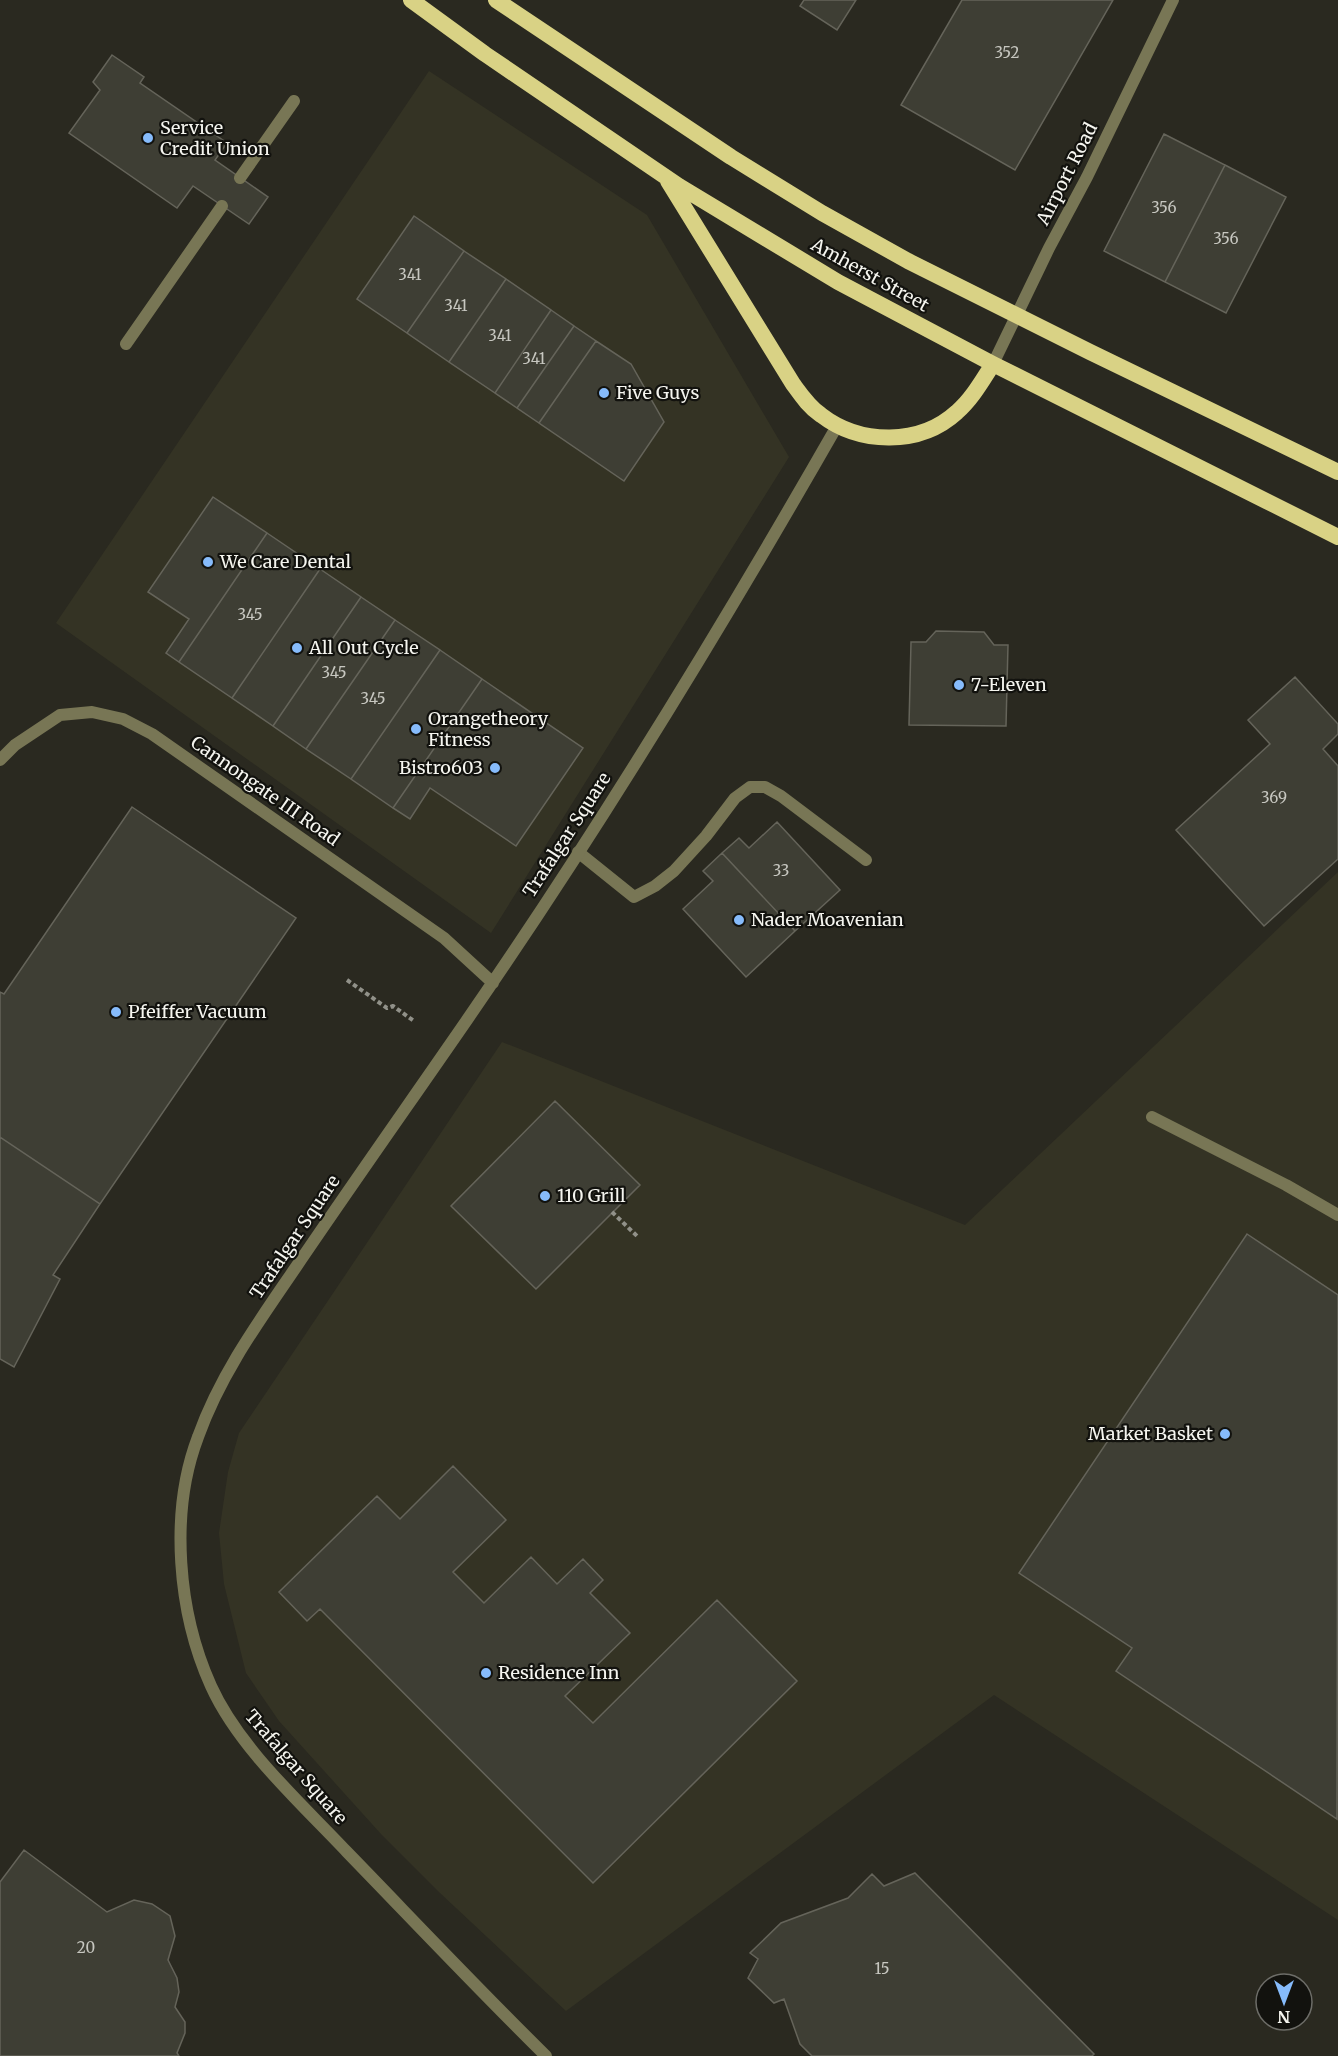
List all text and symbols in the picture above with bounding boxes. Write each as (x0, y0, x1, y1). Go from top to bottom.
house number: 352 (995, 43, 1019, 62)
place label: Service Credit Union (160, 116, 270, 160)
street label: Airport Road (1030, 119, 1102, 230)
marker: Service Credit Union (141, 131, 155, 145)
house number: 356 (1151, 198, 1177, 217)
house number: 356 (1213, 229, 1239, 248)
street label: Amherst Street (806, 232, 933, 316)
house number: 341 (398, 265, 422, 284)
house number: 341 (444, 296, 468, 315)
house number: 341 (488, 326, 512, 345)
house number: 341 (522, 349, 546, 368)
place label: Five Guys (616, 381, 699, 404)
marker: Five Guys (597, 386, 611, 400)
place label: We Care Dental (219, 550, 352, 573)
marker: We Care Dental (201, 555, 215, 569)
house number: 345 (237, 605, 263, 624)
place label: All Out Cycle (308, 636, 419, 659)
marker: All Out Cycle (290, 641, 304, 655)
house number: 345 (321, 663, 347, 682)
place label: 7-Eleven (971, 673, 1047, 696)
marker: 7-Eleven (952, 678, 966, 692)
house number: 345 (360, 689, 386, 708)
place label: Orangetheory Fitness (428, 707, 549, 751)
marker: Orangetheory Fitness (409, 722, 423, 736)
street label: Cannongate III Road (186, 731, 344, 851)
place label: Bistro603 (399, 756, 483, 779)
marker: Bistro603 (488, 761, 502, 775)
street label: Trafalgar Square (518, 768, 616, 902)
house number: 369 (1261, 788, 1287, 807)
house number: 33 (773, 861, 789, 880)
place label: Nader Moavenian (751, 908, 904, 931)
marker: Nader Moavenian (732, 913, 746, 927)
place label: Pfeiffer Vacuum (128, 1000, 267, 1023)
marker: Pfeiffer Vacuum (109, 1005, 123, 1019)
street label: Trafalgar Square (245, 1170, 345, 1303)
place label: 110 Grill (557, 1184, 626, 1207)
marker: 110 Grill (538, 1189, 552, 1203)
place label: Market Basket (1088, 1422, 1213, 1445)
marker: Market Basket (1218, 1427, 1232, 1441)
place label: Residence Inn (498, 1661, 620, 1684)
marker: Residence Inn (479, 1666, 493, 1680)
street label: Trafalgar Square (240, 1705, 352, 1829)
house number: 20 (77, 1938, 95, 1957)
house number: 15 (874, 1959, 890, 1978)
north arrow (1254, 1972, 1314, 2032)
text: N (1277, 2007, 1290, 2027)

